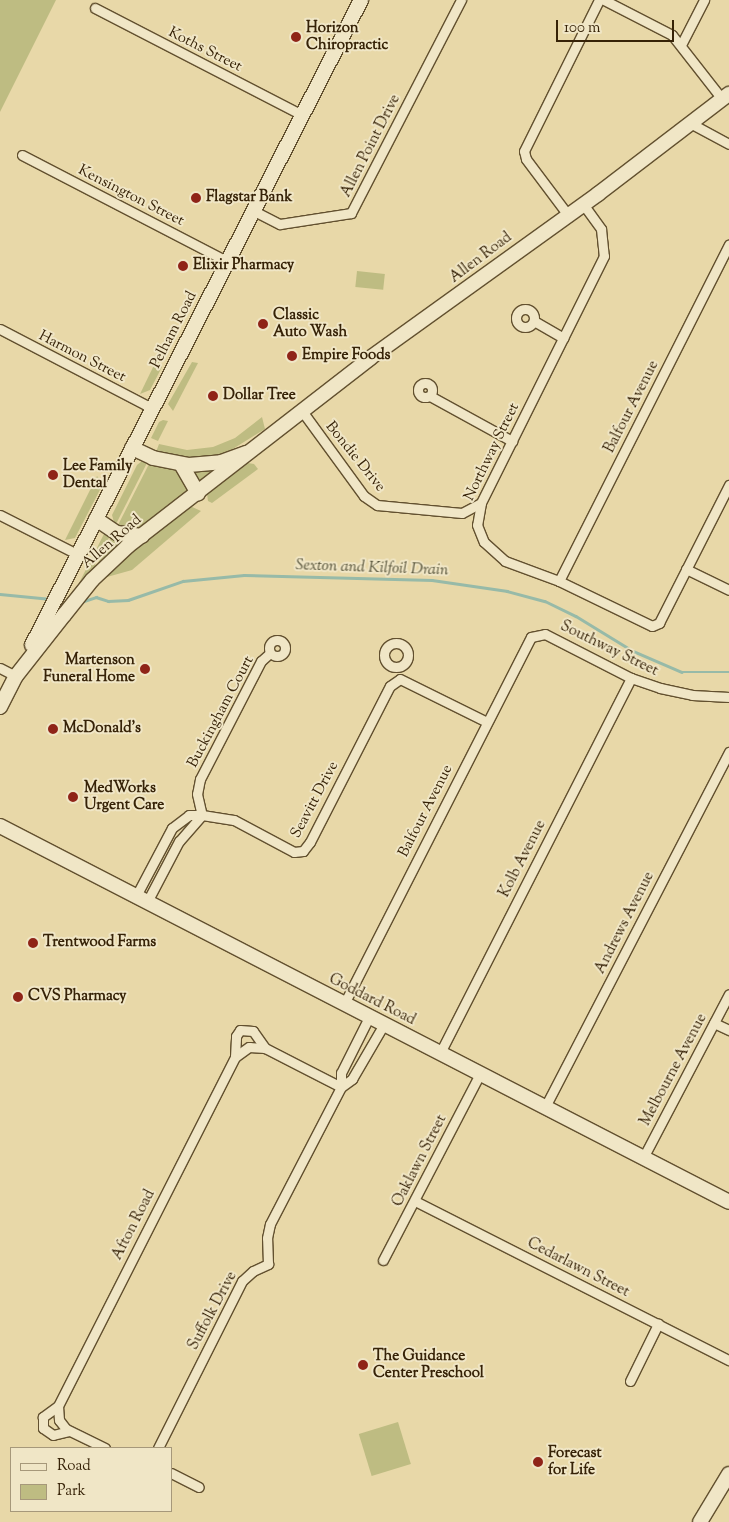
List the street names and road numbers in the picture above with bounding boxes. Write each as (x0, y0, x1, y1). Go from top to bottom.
street label: Koths Street (165, 24, 245, 76)
street label: Allen Point Drive (337, 92, 405, 200)
street label: Kensington Street (75, 162, 187, 230)
street label: Allen Road (446, 229, 516, 287)
street label: Pelham Road (147, 289, 201, 371)
street label: Harmon Street (35, 327, 129, 387)
street label: Balfour Avenue (601, 358, 663, 456)
street label: Northway Street (461, 400, 523, 504)
street label: Bondie Drive (321, 418, 389, 496)
street label: Allen Road (78, 511, 146, 573)
street label: Southway Street (557, 617, 661, 681)
street label: Buckingham Court (184, 653, 258, 771)
street label: Seavitt Drive (287, 759, 343, 841)
street label: Balfour Avenue (395, 762, 457, 860)
street label: Kolb Avenue (496, 817, 550, 901)
street label: Andrews Avenue (592, 869, 658, 977)
street label: Goddard Road (326, 970, 418, 1030)
street label: Melbourne Avenue (637, 1011, 711, 1129)
street label: Oaklawn Street (389, 1112, 451, 1210)
street label: Afton Road (109, 1187, 159, 1263)
street label: Cedarlawn Street (524, 1234, 632, 1302)
street label: Suffolk Drive (185, 1269, 241, 1353)

